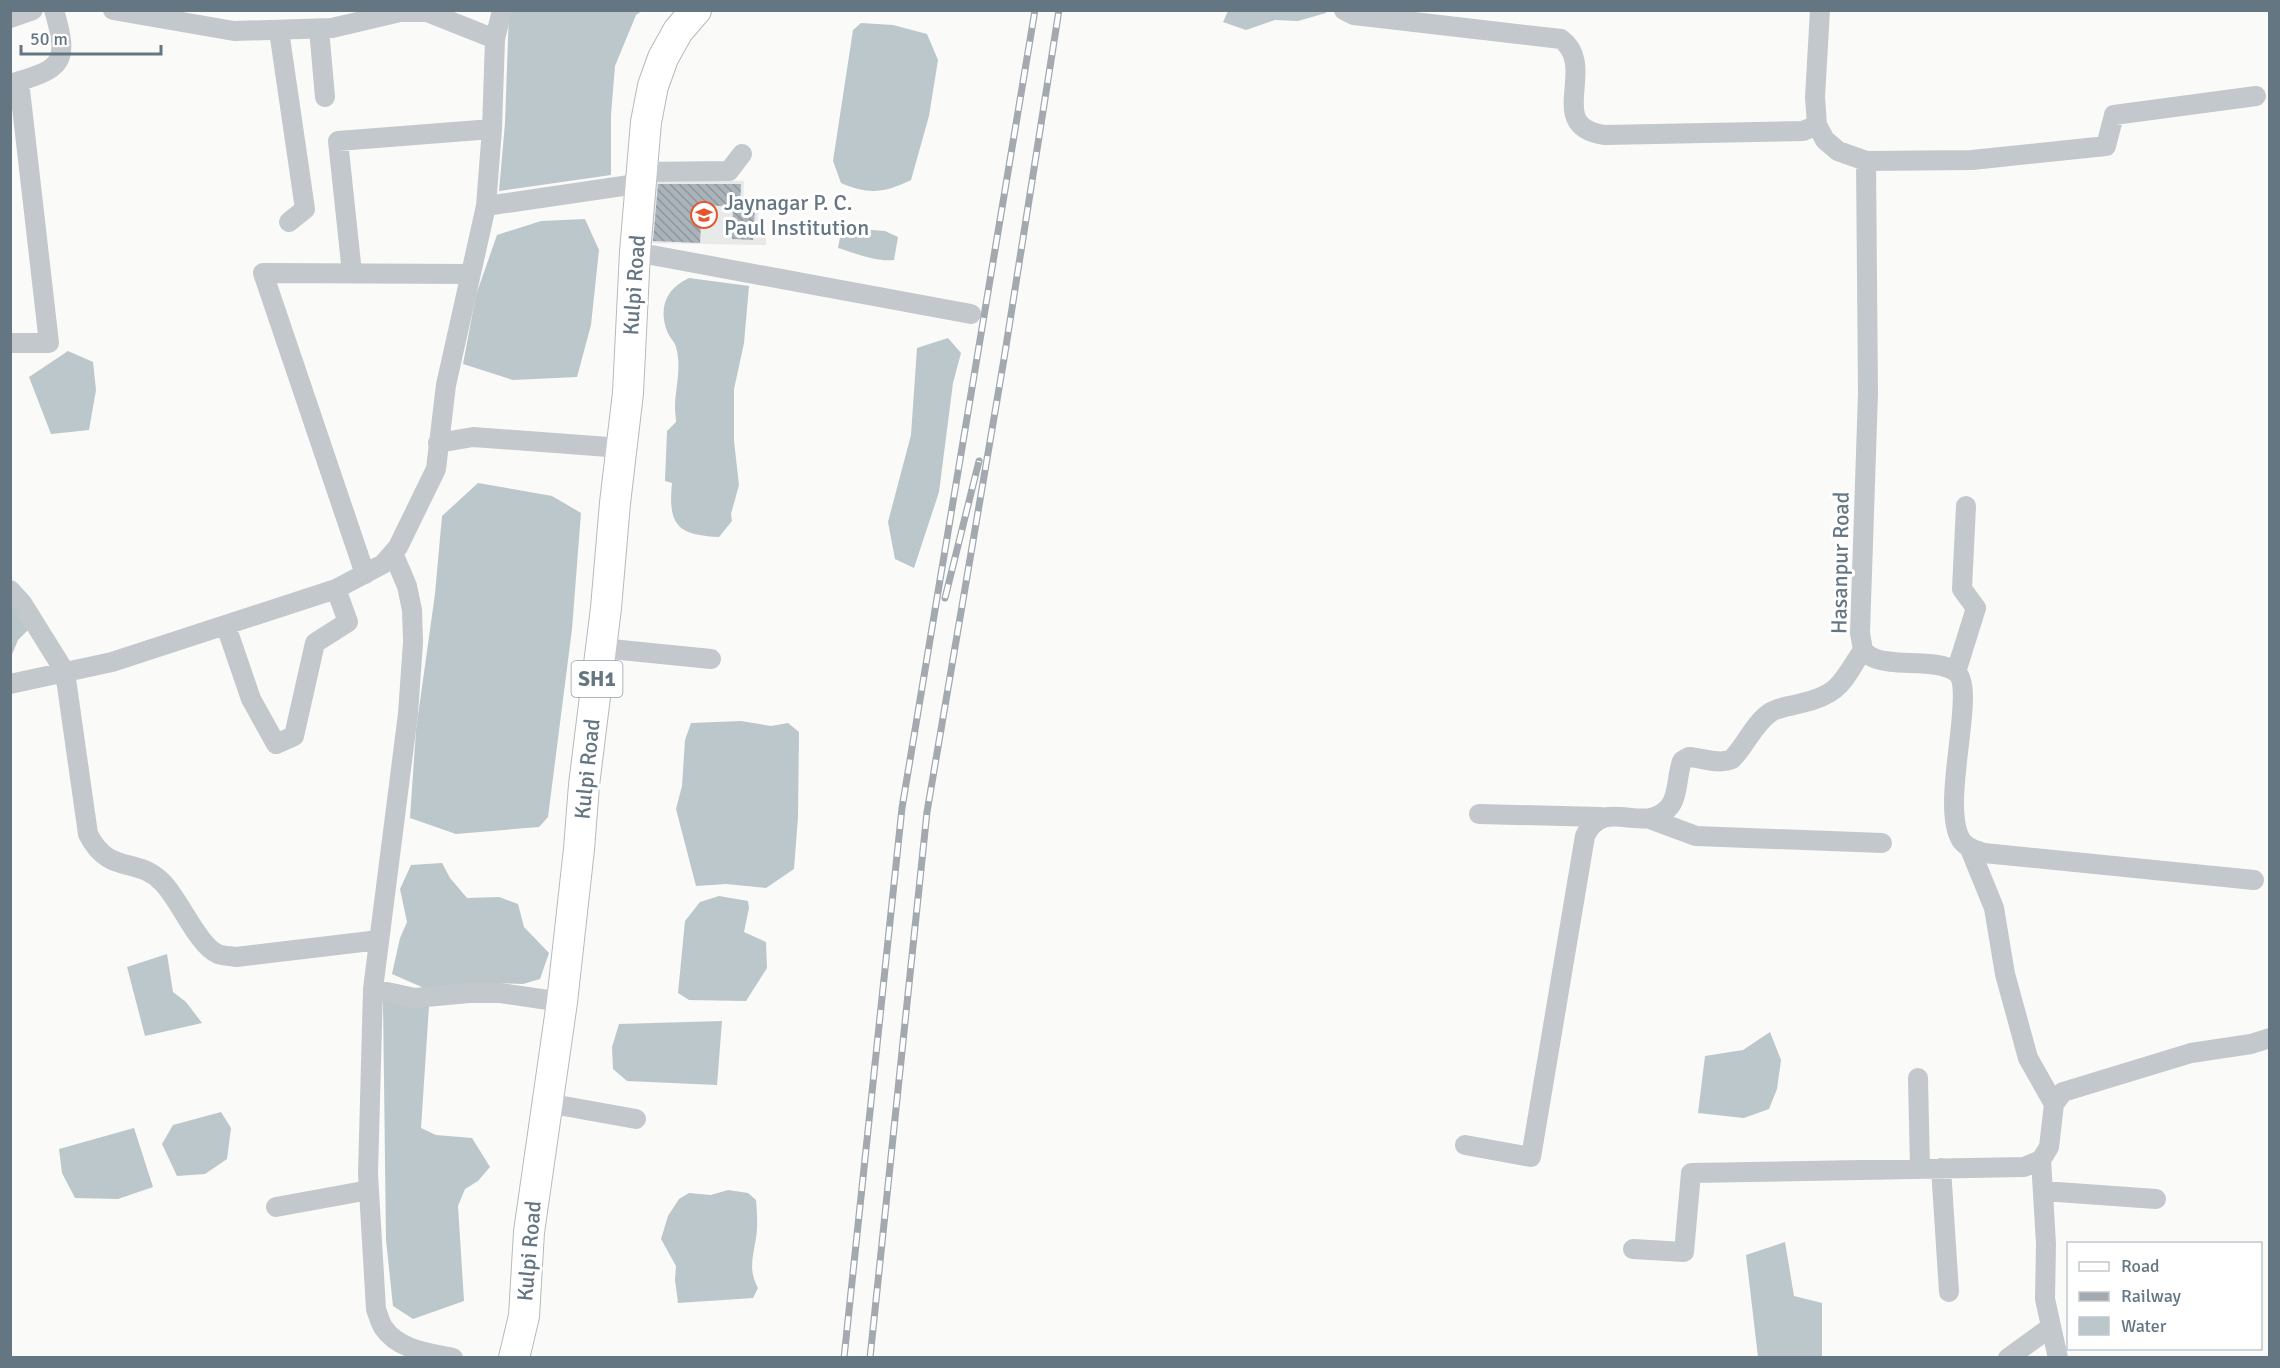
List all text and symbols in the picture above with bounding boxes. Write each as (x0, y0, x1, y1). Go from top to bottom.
scale bar (21, 18, 160, 56)
text: 50 m (30, 28, 68, 50)
place label: Jaynagar P. C. Paul Institution (724, 189, 869, 241)
school or university icon: Jaynagar P. C. Paul Institution (689, 200, 719, 230)
street label: Kulpi Road (617, 234, 651, 336)
street label: Hasanpur Road (1825, 492, 1855, 634)
road number: SH1 (572, 661, 622, 697)
street label: Kulpi Road (568, 717, 606, 821)
street label: Kulpi Road (511, 1200, 547, 1302)
legend (2067, 1242, 2262, 1350)
text: Road (2121, 1255, 2160, 1277)
text: Railway (2121, 1285, 2182, 1307)
text: Water (2121, 1315, 2167, 1337)

